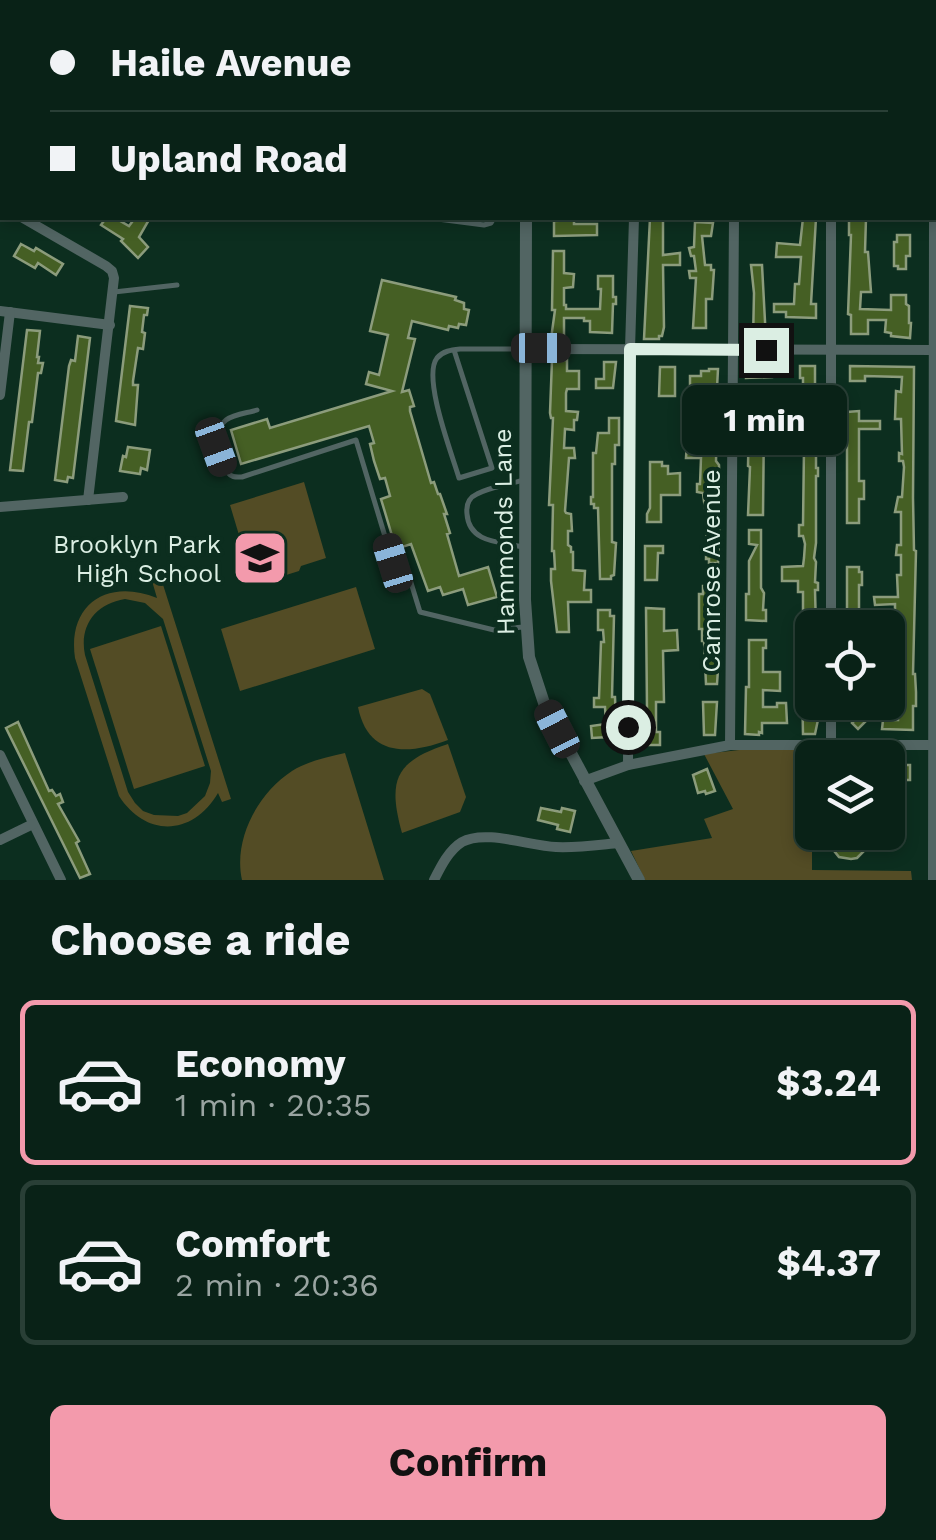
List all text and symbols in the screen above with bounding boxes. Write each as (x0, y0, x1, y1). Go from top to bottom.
text: Haile Avenue (110, 41, 352, 85)
text: Upland Road (110, 137, 348, 181)
route end (744, 328, 789, 373)
car (511, 333, 571, 363)
callout: 1 min (684, 385, 848, 455)
text: 1 min (723, 401, 806, 439)
car (192, 414, 240, 480)
street label: Hammonds Lane (488, 428, 520, 636)
street label: Camrose Avenue (697, 469, 726, 673)
school or university icon: Brooklyn Park High School (230, 528, 290, 588)
place label: Brooklyn Park High School (53, 530, 221, 588)
car (370, 530, 416, 596)
map controls (795, 610, 905, 850)
button: locate (795, 610, 905, 720)
car (530, 695, 584, 763)
route start (606, 705, 651, 750)
button: layers (795, 740, 905, 850)
text: Choose a ride (50, 913, 350, 966)
icon: car (55, 1038, 145, 1128)
text: Economy (175, 1042, 346, 1086)
text: $3.24 (776, 1061, 881, 1105)
text: 1 min · 20:35 (175, 1086, 372, 1124)
icon: car (55, 1218, 145, 1308)
text: Comfort (175, 1222, 330, 1266)
text: $4.37 (777, 1241, 881, 1285)
text: 2 min · 20:36 (175, 1266, 379, 1304)
button: Confirm (50, 1405, 886, 1520)

